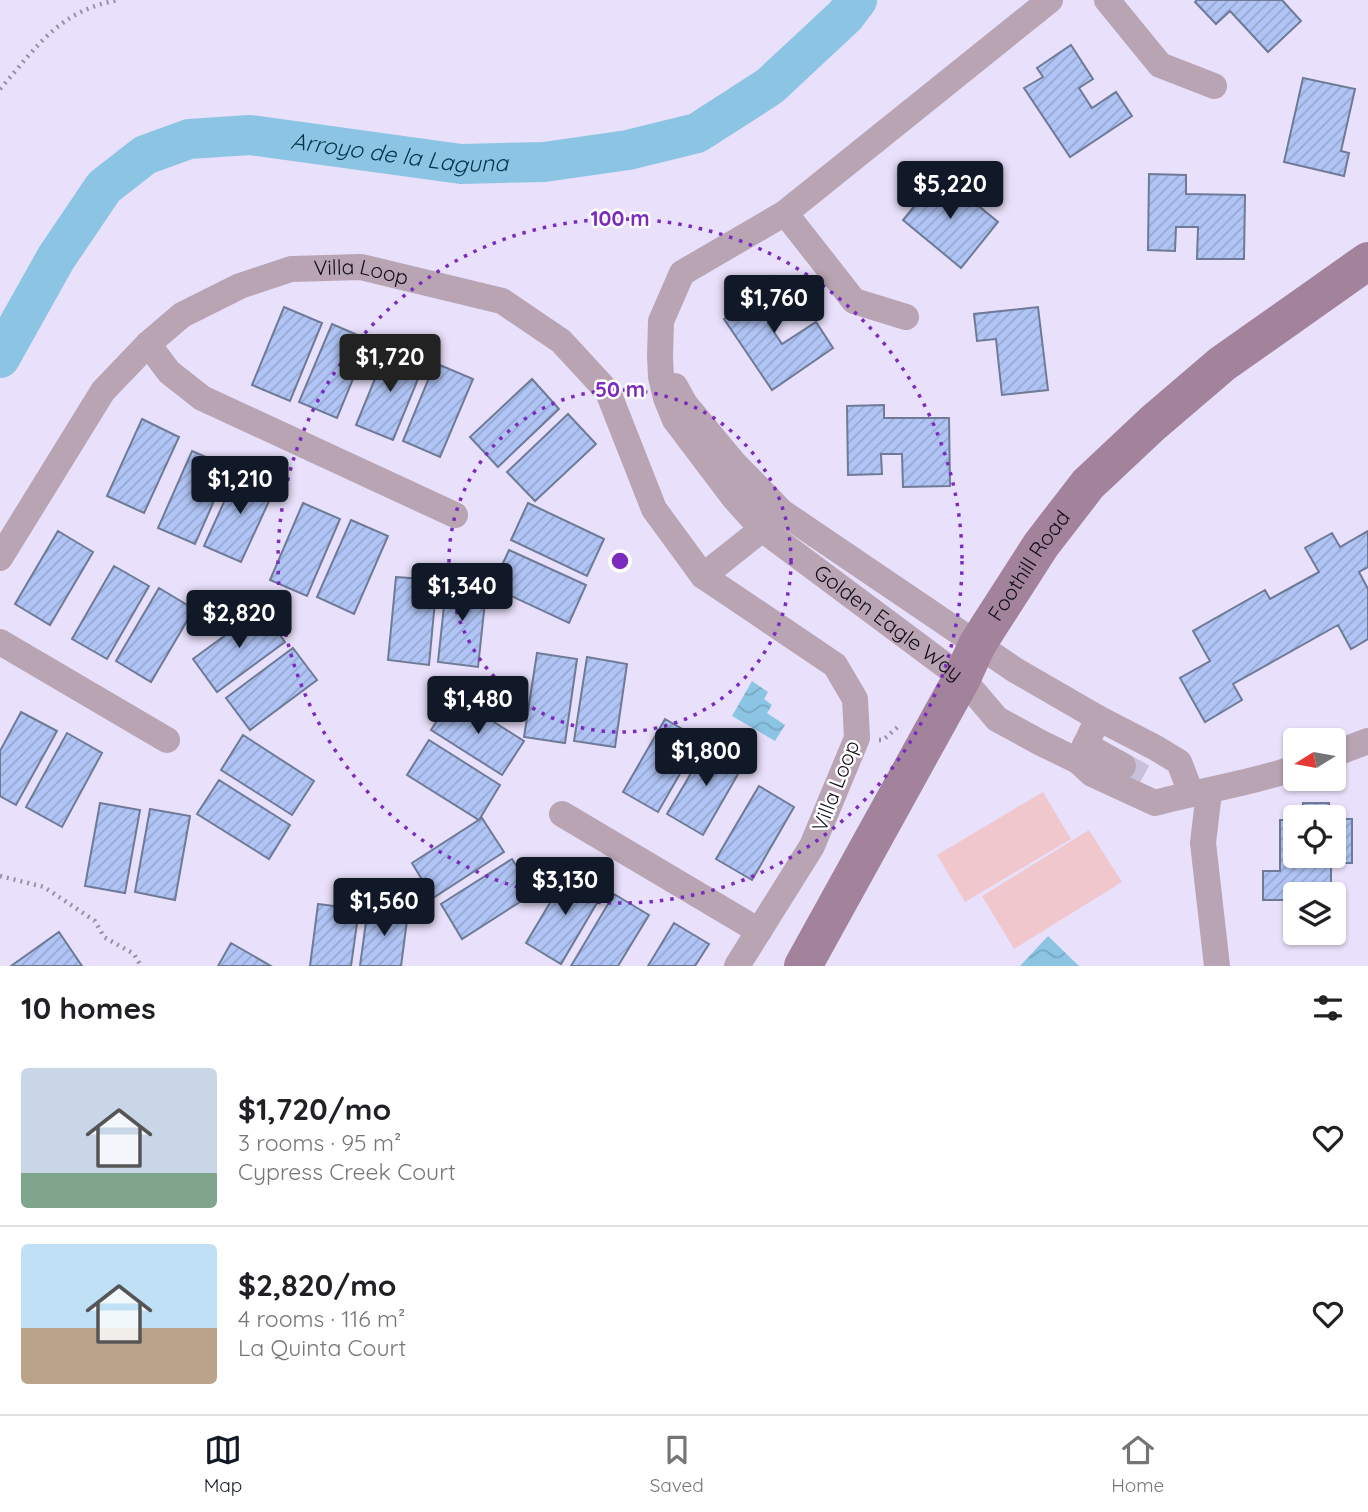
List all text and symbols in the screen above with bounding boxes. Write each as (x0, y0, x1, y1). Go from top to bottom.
water label: Arroyo de la Laguna (289, 126, 509, 179)
pin: $5,220 (893, 162, 1007, 221)
text: $5,220 (913, 169, 987, 198)
text: 100 m (590, 205, 650, 231)
street label: Villa Loop (313, 253, 411, 290)
pin: $1,760 (717, 276, 831, 335)
text: $1,760 (740, 283, 808, 312)
pin: $1,720 (333, 334, 447, 394)
text: $1,720 (356, 342, 424, 371)
text: 50 m (595, 376, 645, 402)
pin: $1,210 (183, 456, 297, 516)
text: $1,210 (207, 464, 273, 493)
street label: Foothill Road (982, 505, 1075, 625)
centre of rings (608, 549, 632, 573)
street label: Golden Eagle Way (809, 558, 968, 686)
pin: $1,340 (405, 564, 519, 623)
text: $1,340 (428, 571, 497, 600)
pin: $2,820 (182, 590, 296, 650)
text: $2,820 (203, 598, 275, 627)
pin: $1,480 (421, 676, 535, 736)
text: $1,480 (443, 684, 513, 713)
pin: $1,800 (649, 728, 763, 788)
north arrow (1283, 728, 1346, 791)
map controls (1283, 728, 1346, 945)
text: $1,800 (671, 736, 741, 765)
street label: Villa Loop (806, 736, 864, 835)
button: locate (1283, 805, 1346, 868)
pin: $3,130 (508, 858, 622, 917)
text: $3,130 (532, 865, 598, 894)
pin: $1,560 (327, 878, 441, 938)
button: layers (1283, 882, 1346, 945)
text: $1,560 (349, 886, 419, 915)
text: 10 homes (21, 989, 156, 1027)
icon: filters (1309, 989, 1347, 1027)
text: $1,720/mo (238, 1090, 391, 1128)
icon: home (77, 1096, 161, 1180)
icon: heart (1309, 1119, 1347, 1157)
text: 3 rooms · 95 m² (238, 1128, 401, 1157)
text: Cypress Creek Court (238, 1157, 456, 1186)
text: $2,820/mo (238, 1266, 397, 1304)
icon: home (77, 1272, 161, 1356)
icon: heart (1309, 1295, 1347, 1333)
text: 4 rooms · 116 m² (238, 1304, 405, 1333)
text: La Quinta Court (238, 1333, 406, 1362)
tab: Map (204, 1431, 242, 1497)
tab: Saved (650, 1431, 704, 1497)
tab: Home (1111, 1431, 1164, 1497)

